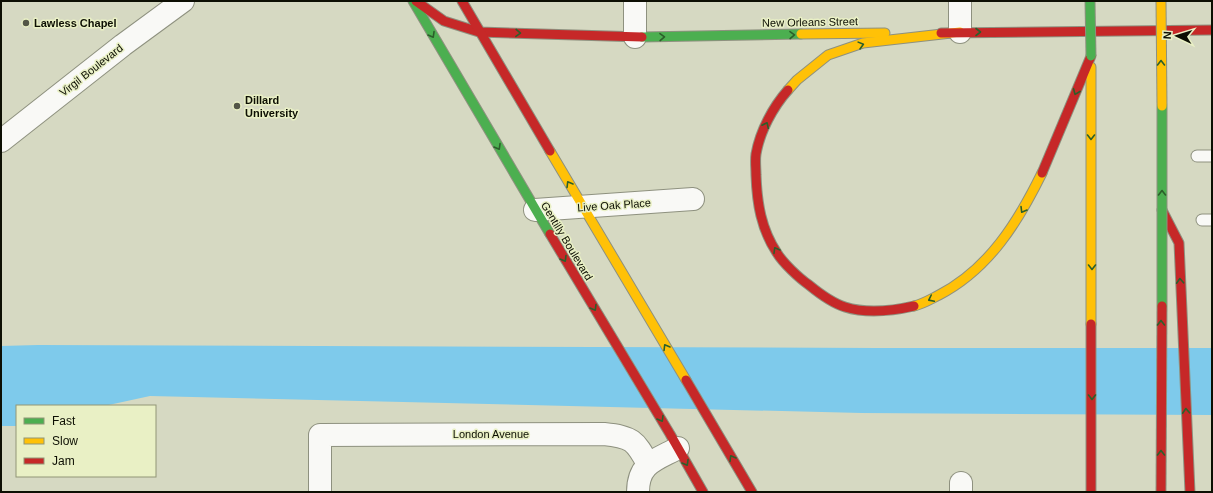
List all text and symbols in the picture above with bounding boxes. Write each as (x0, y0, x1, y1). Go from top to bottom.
street label: New Orleans Street (762, 15, 858, 29)
north arrow (1157, 16, 1197, 56)
place label: Lawless Chapel (34, 17, 117, 29)
marker: Lawless Chapel (21, 18, 31, 28)
one-way arrow (975, 28, 981, 36)
one-way arrow (515, 29, 521, 38)
one-way arrow (428, 31, 435, 38)
one-way arrow (789, 31, 795, 39)
text: N (1161, 31, 1173, 40)
one-way arrow (659, 32, 665, 41)
one-way arrow (858, 41, 864, 49)
street label: Virgil Boulevard (57, 42, 125, 98)
one-way arrow (1157, 60, 1165, 66)
one-way arrow (1073, 89, 1081, 96)
place label: Dillard University (245, 94, 299, 119)
marker: Dillard University (232, 101, 242, 111)
one-way arrow (761, 122, 769, 130)
one-way arrow (1087, 134, 1095, 140)
one-way arrow (493, 143, 500, 150)
one-way arrow (567, 181, 574, 188)
one-way arrow (1158, 190, 1166, 196)
street label: Live Oak Place (577, 196, 651, 214)
street label: Gentilly Boulevard (539, 200, 595, 282)
one-way arrow (1020, 206, 1027, 213)
one-way arrow (773, 247, 780, 254)
one-way arrow (560, 255, 567, 262)
one-way arrow (1088, 264, 1096, 270)
one-way arrow (1176, 278, 1185, 284)
one-way arrow (928, 294, 935, 302)
one-way arrow (589, 304, 596, 311)
one-way arrow (1157, 320, 1165, 326)
one-way arrow (663, 344, 670, 351)
one-way arrow (1088, 394, 1096, 400)
legend (16, 405, 156, 477)
one-way arrow (1182, 408, 1191, 414)
text: Fast (52, 414, 76, 428)
one-way arrow (656, 415, 663, 422)
street label: London Avenue (453, 428, 529, 440)
text: Slow (52, 434, 78, 448)
one-way arrow (1157, 450, 1165, 456)
text: Jam (52, 454, 75, 468)
one-way arrow (730, 455, 737, 462)
one-way arrow (682, 459, 689, 466)

